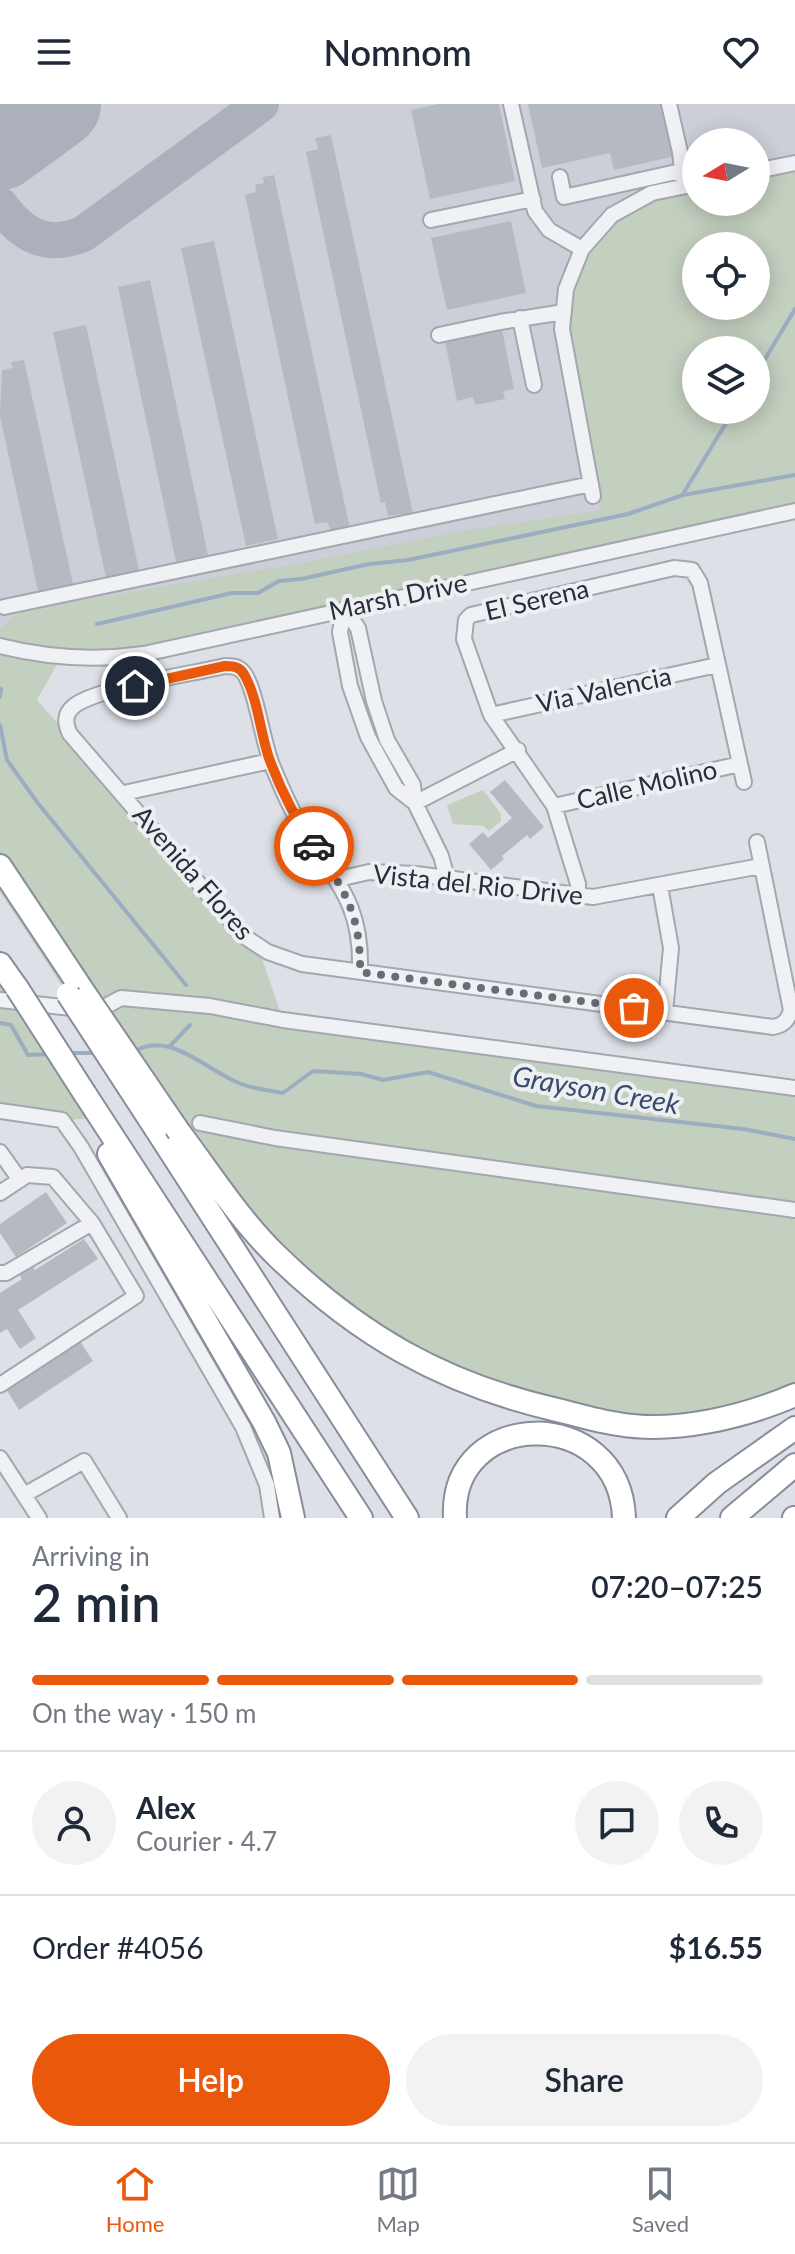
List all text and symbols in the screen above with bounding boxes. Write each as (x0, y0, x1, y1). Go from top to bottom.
icon: menu (32, 30, 76, 74)
text: Nomnom (323, 30, 472, 74)
icon: heart (719, 30, 763, 74)
north arrow (682, 128, 770, 216)
map controls (682, 128, 770, 424)
button: locate (682, 232, 770, 320)
button: layers (682, 336, 770, 424)
street label: Marsh Drive (326, 566, 470, 626)
street label: El Serena (482, 572, 592, 626)
pin (101, 652, 169, 720)
street label: Via Valencia (533, 659, 674, 719)
icon: home (113, 664, 157, 708)
street label: Calle Molino (573, 752, 720, 816)
street label: Avenida Flores (127, 799, 261, 946)
courier (274, 806, 354, 886)
icon: car (292, 824, 336, 868)
street label: Vista del Rio Drive (372, 857, 585, 911)
pin (600, 974, 668, 1042)
icon: bag (612, 986, 656, 1030)
water label: Grayson Creek (510, 1058, 683, 1121)
text: Arriving in (32, 1540, 150, 1572)
text: 07:20–07:25 (591, 1568, 763, 1604)
text: 2 min (32, 1571, 160, 1633)
text: On the way · 150 m (32, 1697, 256, 1729)
button: person (32, 1781, 116, 1865)
button: chat (575, 1781, 659, 1865)
button: phone (679, 1781, 763, 1865)
text: Alex (136, 1789, 196, 1825)
text: Courier · 4.7 (136, 1825, 277, 1857)
text: Order #4056 (32, 1929, 204, 1965)
text: $16.55 (669, 1929, 763, 1965)
button: Help (32, 2034, 390, 2126)
button: Share (406, 2034, 763, 2126)
tab: Home (106, 2162, 164, 2237)
tab: Map (376, 2162, 420, 2237)
tab: Saved (632, 2162, 689, 2237)

